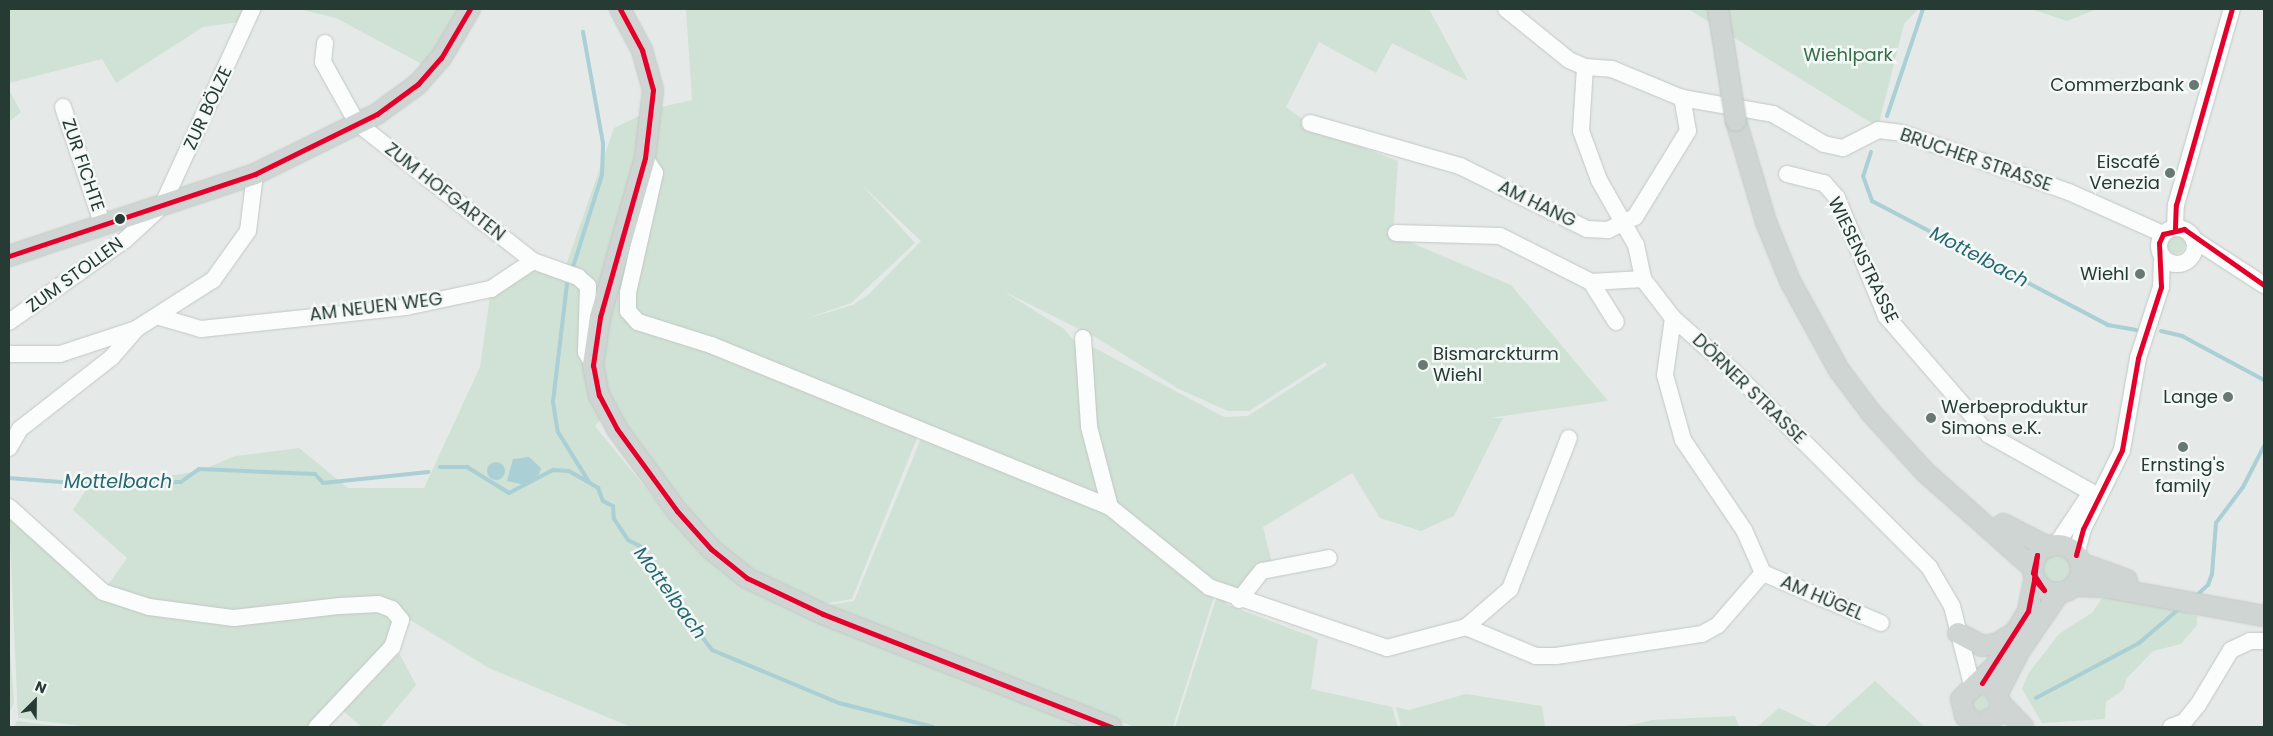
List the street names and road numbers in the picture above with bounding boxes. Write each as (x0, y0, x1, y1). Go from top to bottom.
street label: ZUR BÖLZE (179, 63, 237, 153)
street label: ZUR FICHTE (57, 116, 109, 214)
street label: BRUCHER STRASSE (1897, 124, 2055, 196)
street label: ZUM HOFGARTEN (381, 138, 509, 246)
street label: AM HANG (1495, 176, 1579, 232)
street label: WIESENSTRASSE (1823, 194, 1903, 326)
street label: ZUM STOLLEN (23, 233, 127, 317)
street label: AM NEUEN WEG (308, 288, 444, 326)
street label: DÖRNER STRASSE (1688, 329, 1810, 449)
street label: AM HÜGEL (1777, 571, 1867, 625)

